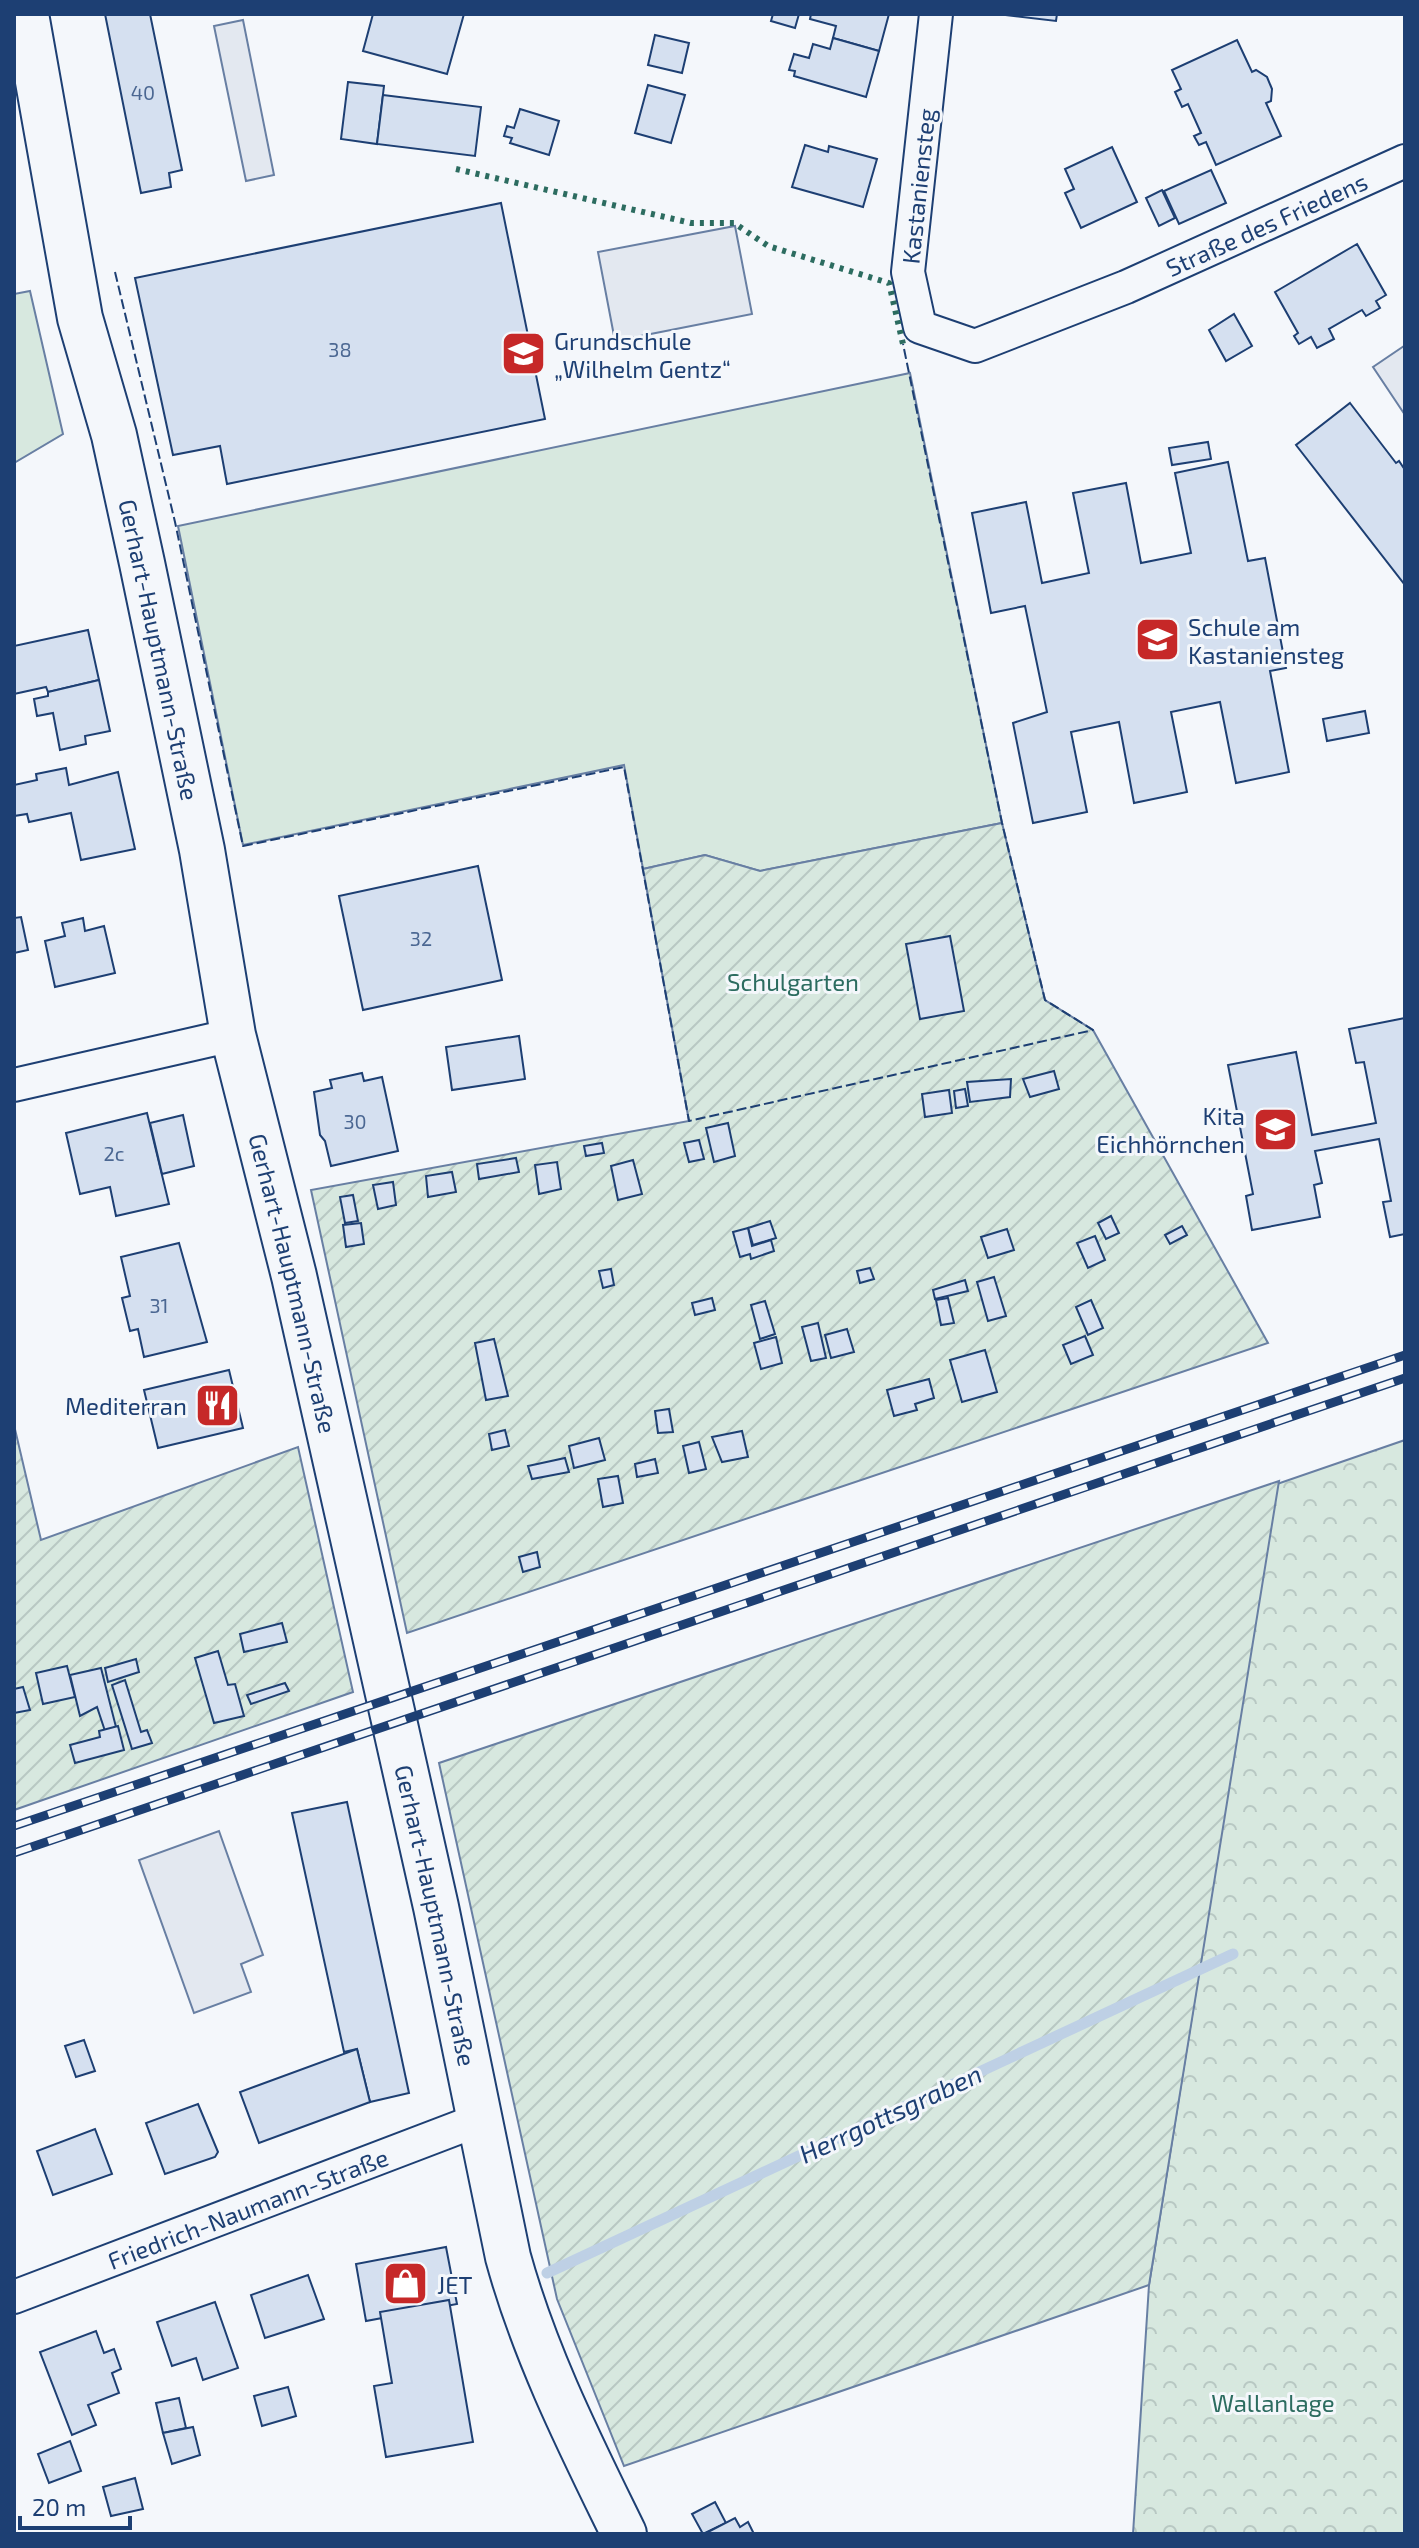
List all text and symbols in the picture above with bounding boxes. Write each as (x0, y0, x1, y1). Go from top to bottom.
house number: 40 (131, 80, 155, 104)
street label: Kastaniensteg (895, 107, 941, 265)
street label: Straße des Friedens (1161, 166, 1371, 282)
place label: Grundschule „Wilhelm Gentz“ (554, 326, 731, 383)
school or university icon: Grundschule „Wilhelm Gentz“ (499, 330, 547, 378)
house number: 38 (328, 337, 352, 361)
street label: Gerhart-Hauptmann-Straße (114, 496, 206, 803)
place label: Schule am Kastaniensteg (1188, 612, 1344, 669)
school or university icon: Schule am Kastaniensteg (1133, 616, 1181, 664)
house number: 32 (410, 926, 432, 950)
park label: Schulgarten (727, 967, 859, 996)
place label: Kita Eichhörnchen (1096, 1101, 1245, 1158)
school or university icon: Kita Eichhörnchen (1252, 1105, 1300, 1153)
house number: 30 (343, 1109, 367, 1133)
street label: Gerhart-Hauptmann-Straße (244, 1130, 343, 1436)
house number: 2c (103, 1141, 125, 1165)
house number: 31 (149, 1293, 169, 1317)
restaurant icon: Mediterran (194, 1381, 242, 1429)
place label: Mediterran (65, 1391, 187, 1420)
street label: Gerhart-Hauptmann-Straße (390, 1762, 483, 2068)
water label: Herrgottsgraben (794, 2057, 986, 2169)
street label: Friedrich-Naumann-Straße (103, 2141, 392, 2275)
shop icon: JET (382, 2260, 430, 2308)
place label: JET (437, 2270, 473, 2299)
park label: Wallanlage (1211, 2388, 1335, 2417)
scale bar (20, 2480, 130, 2530)
text: 20 m (32, 2492, 86, 2521)

